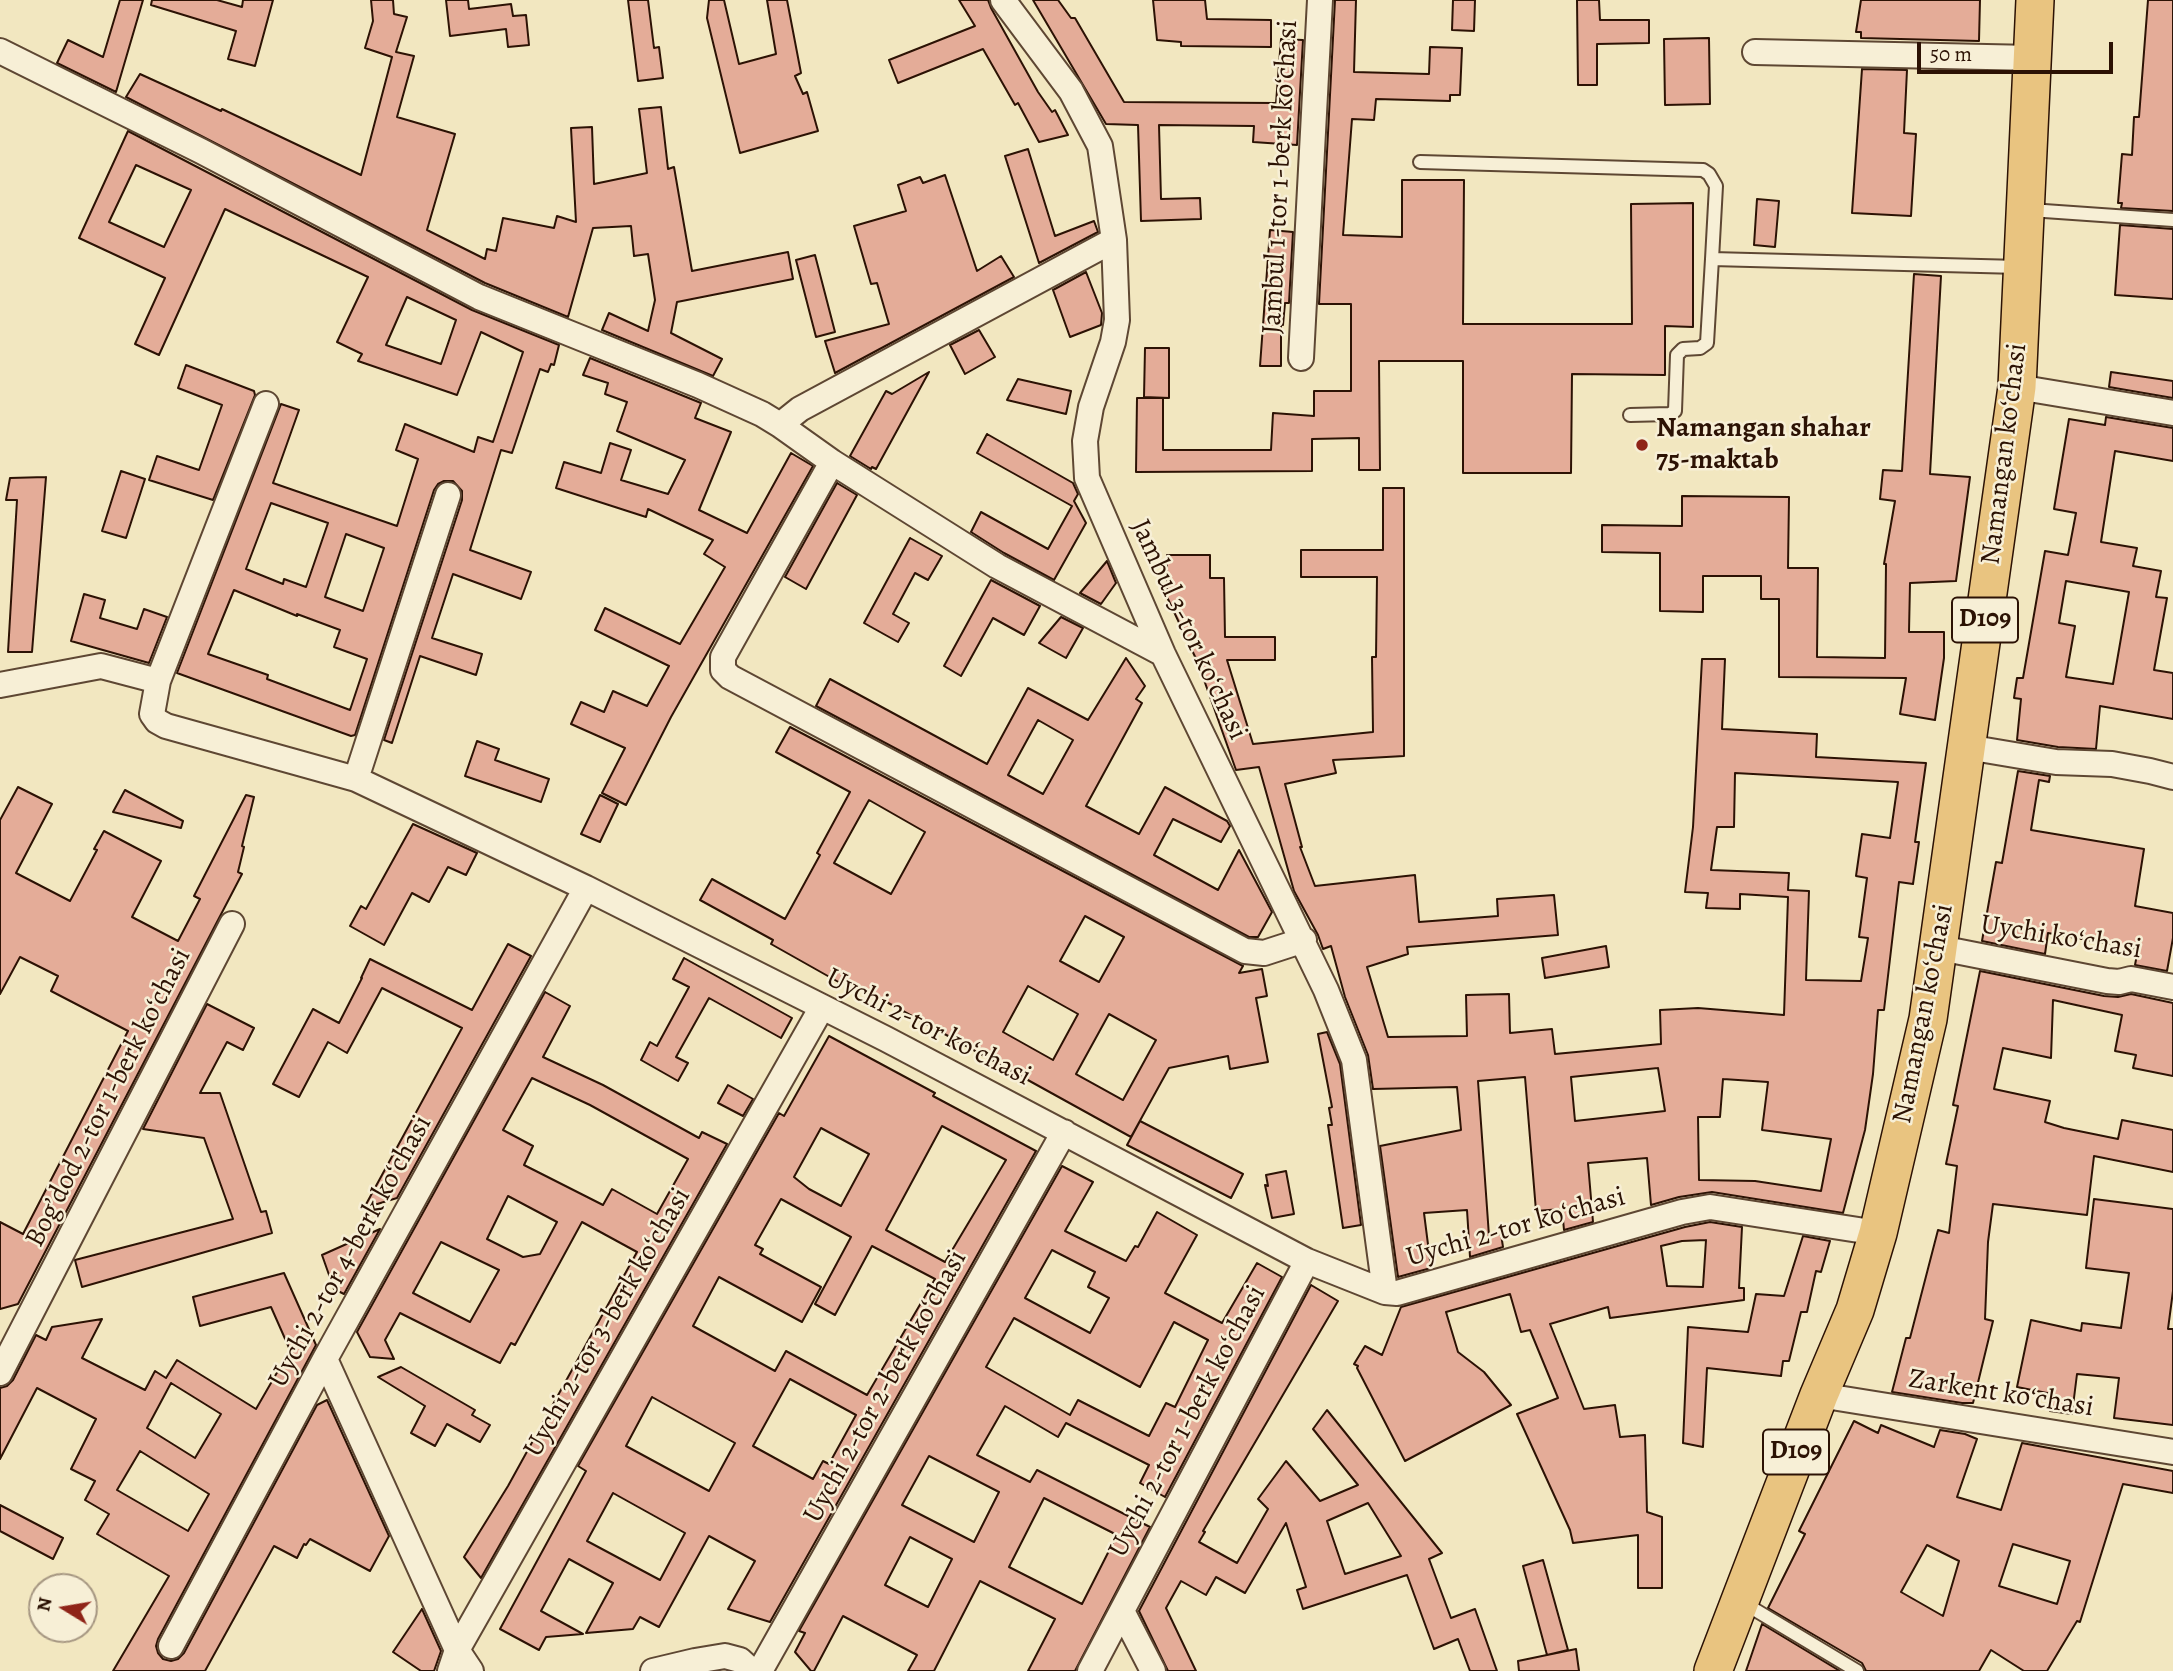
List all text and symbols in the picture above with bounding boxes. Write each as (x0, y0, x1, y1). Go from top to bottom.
street label: Jambul 1-tor 1-berk koʻchasi (1256, 19, 1306, 335)
scale bar (1921, 28, 2117, 72)
text: 50 m (1930, 40, 1972, 68)
street label: Namangan koʻchasi (1975, 341, 2035, 567)
place label: Namangan shahar 75-maktab (1656, 412, 1871, 478)
marker: Namangan shahar 75-maktab (1634, 437, 1650, 453)
street label: Jambul 3-tor koʻchasi (1122, 514, 1254, 746)
road number: D109 (1952, 598, 2018, 642)
street label: Namangan koʻchasi (1886, 901, 1962, 1127)
street label: Uychi koʻchasi (1978, 909, 2144, 967)
street label: Bogʼdod 2-tor 1-berk koʻchasi (19, 943, 199, 1253)
street label: Uychi 2-tor koʻchasi (820, 962, 1036, 1094)
street label: Uychi 2-tor 4-berk koʻchasi (262, 1110, 440, 1394)
street label: Uychi 2-tor koʻchasi (1403, 1181, 1629, 1275)
street label: Uychi 2-tor 3-berk koʻchasi (517, 1182, 699, 1464)
street label: Uychi 2-tor 2-berk koʻchasi (797, 1245, 975, 1529)
street label: Uychi 2-tor 1-berk koʻchasi (1102, 1280, 1274, 1564)
street label: Zarkent koʻchasi (1906, 1363, 2096, 1425)
road number: D109 (1763, 1429, 1829, 1474)
north arrow (28, 1573, 98, 1643)
text: N (30, 1595, 58, 1614)

